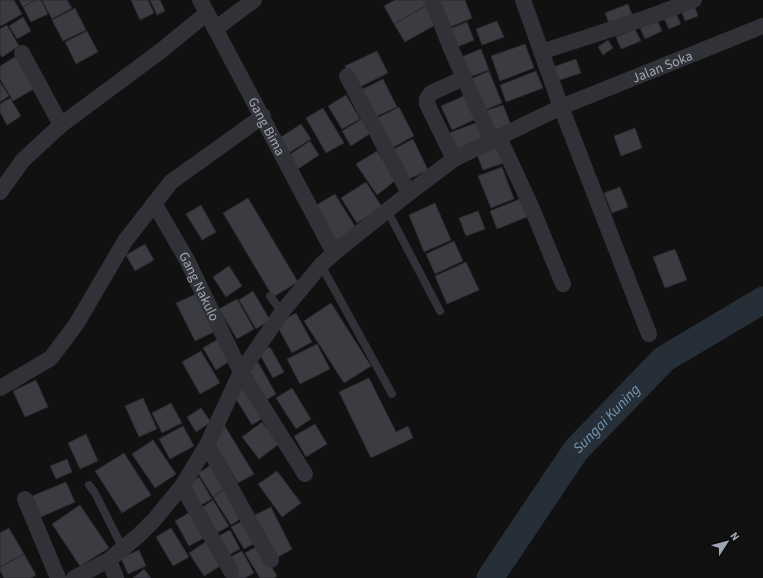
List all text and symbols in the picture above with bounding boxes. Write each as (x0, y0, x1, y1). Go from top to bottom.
street label: Jalan Soka (629, 46, 696, 89)
street label: Gang Bima (242, 94, 290, 160)
street label: Gang Nakulo (173, 248, 224, 325)
water label: Sungai Kuning (568, 379, 645, 458)
north arrow (707, 522, 747, 562)
text: N (726, 529, 743, 544)

